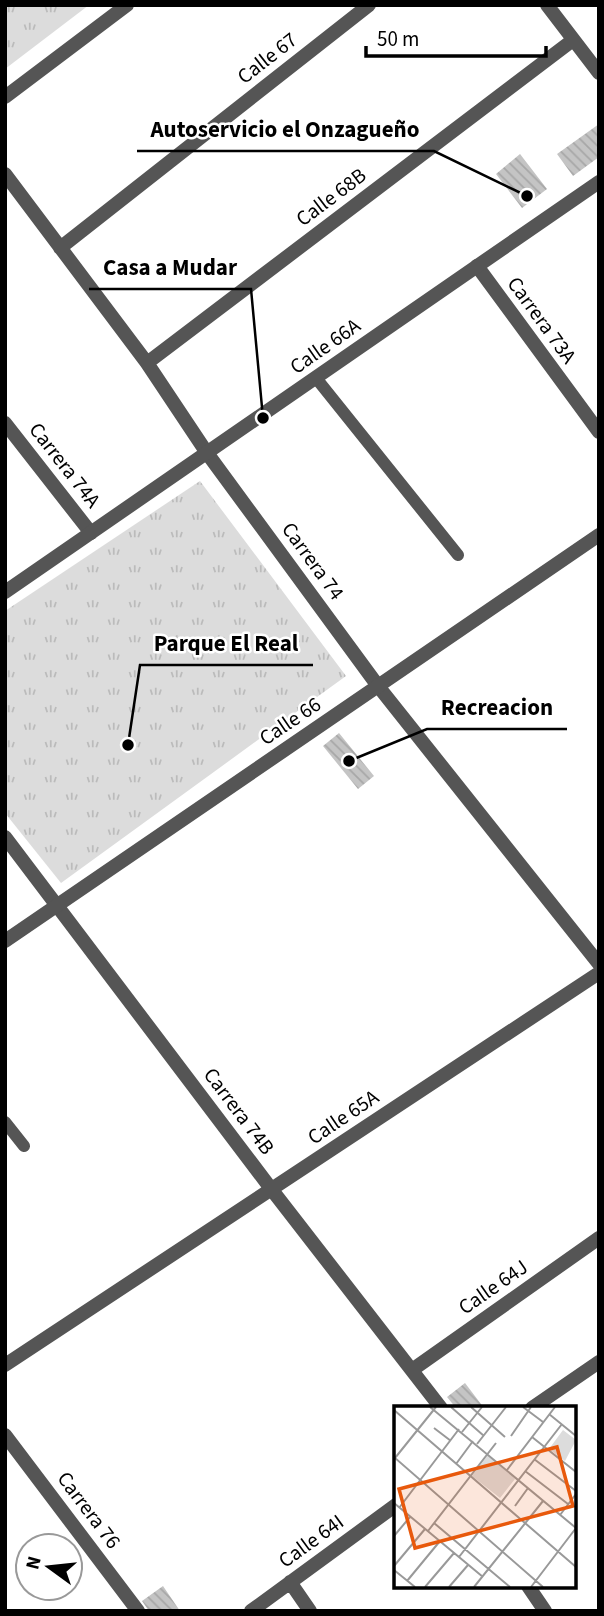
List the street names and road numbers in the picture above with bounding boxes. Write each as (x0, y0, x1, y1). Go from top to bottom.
street label: Calle 67 (231, 25, 303, 91)
street label: Calle 68B (290, 161, 372, 233)
street label: Carrera 73A (500, 270, 584, 370)
street label: Calle 66A (284, 310, 367, 381)
street label: Carrera 74A (22, 416, 108, 515)
street label: Carrera 74 (274, 516, 352, 606)
street label: Calle 66 (253, 689, 327, 753)
street label: Carrera 74B (196, 1061, 282, 1161)
street label: Calle 65A (301, 1082, 385, 1152)
street label: Calle 64J (452, 1252, 534, 1322)
street label: Carrera 76 (50, 1465, 128, 1555)
street label: Calle 64I (272, 1507, 350, 1575)

